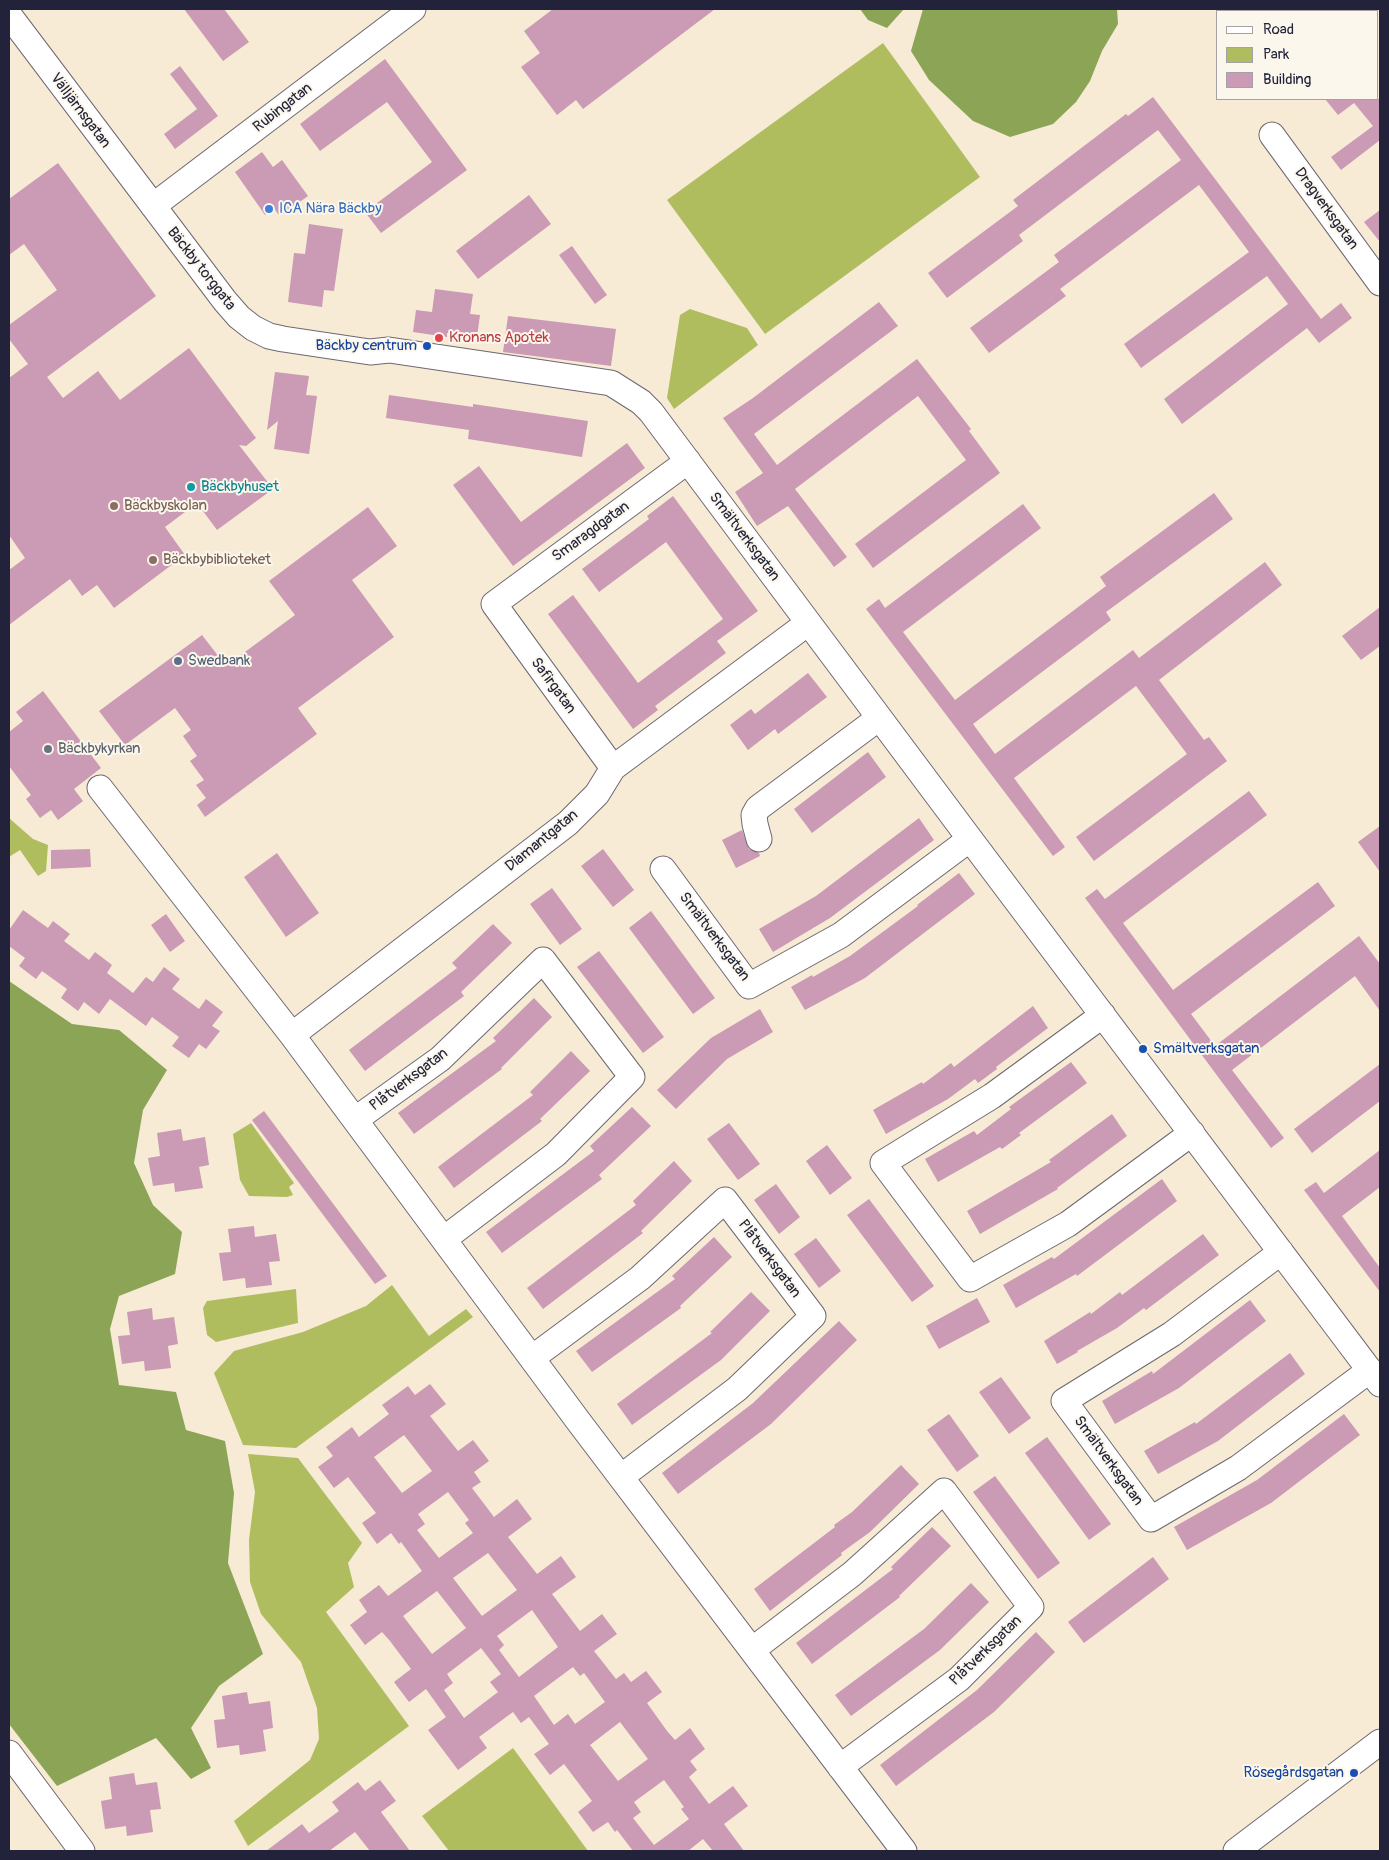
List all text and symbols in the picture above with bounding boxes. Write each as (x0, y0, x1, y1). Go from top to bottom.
legend (1216, 10, 1379, 100)
text: Road (1263, 20, 1294, 39)
text: Park (1263, 45, 1289, 64)
street label: Välljärnsgatan (46, 70, 114, 152)
text: Building (1263, 70, 1311, 89)
street label: Rubingatan (250, 79, 316, 137)
street label: Dragverksgatan (1290, 165, 1362, 253)
place label: ICA Nära Bäckby (279, 200, 382, 218)
marker: ICA Nära Bäckby (263, 203, 275, 215)
street label: Bäckby torggata (163, 224, 239, 314)
place label: Kronans Apotek (449, 329, 549, 347)
marker: Kronans Apotek (433, 332, 445, 344)
place label: Bäckby centrum (316, 337, 417, 355)
marker: Bäckby centrum (421, 340, 433, 352)
place label: Bäckbyhuset (201, 478, 279, 496)
marker: Bäckbyhuset (185, 481, 197, 493)
street label: Smältverksgatan (705, 489, 783, 585)
place label: Bäckbyskolan (124, 497, 207, 515)
street label: Smaragdgatan (549, 498, 633, 566)
marker: Bäckbyskolan (108, 500, 120, 512)
place label: Bäckbybiblioteket (163, 551, 271, 569)
marker: Bäckbybiblioteket (147, 554, 159, 566)
place label: Swedbank (188, 652, 250, 670)
street label: Safirgatan (527, 654, 579, 718)
marker: Swedbank (172, 655, 184, 667)
place label: Bäckbykyrkan (58, 740, 141, 758)
marker: Bäckbykyrkan (42, 743, 54, 755)
street label: Diamantgatan (502, 806, 582, 876)
street label: Smältverksgatan (675, 889, 753, 985)
place label: Smältverksgatan (1153, 1040, 1259, 1058)
marker: Smältverksgatan (1137, 1043, 1149, 1055)
street label: Plåtverksgatan (366, 1045, 452, 1115)
street label: Plåtverksgatan (734, 1216, 804, 1302)
street label: Smältverksgatan (1069, 1413, 1147, 1509)
street label: Plåtverksgatan (946, 1612, 1026, 1690)
place label: Rösegårdsgatan (1243, 1764, 1344, 1782)
marker: Rösegårdsgatan (1348, 1767, 1360, 1779)

